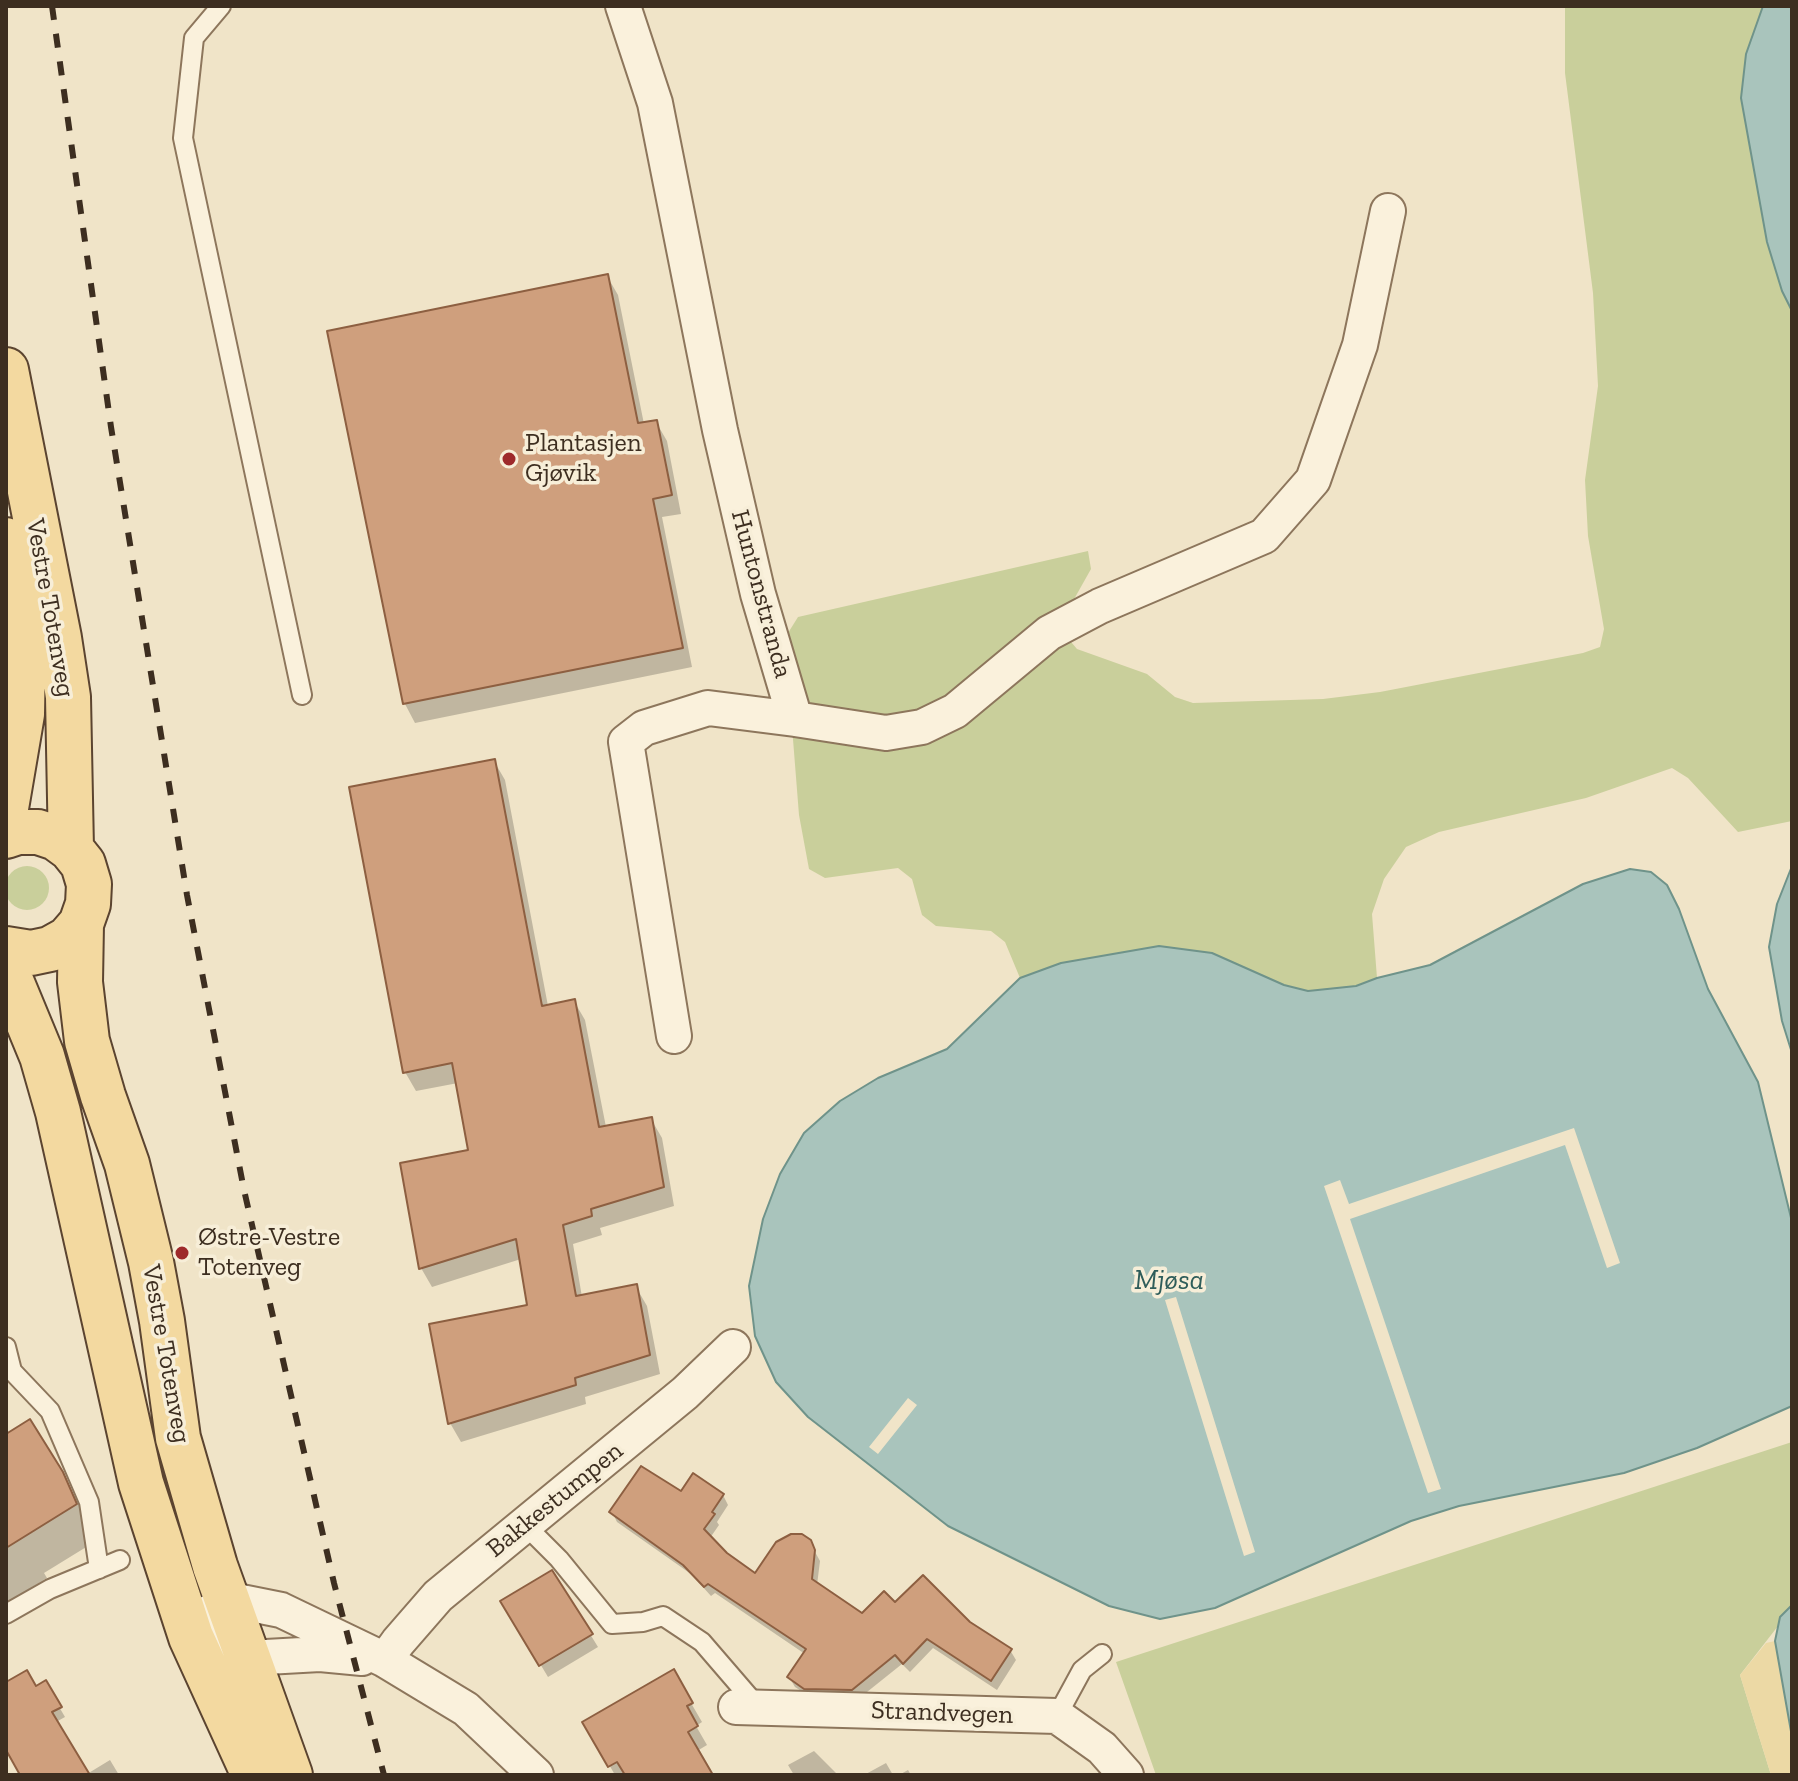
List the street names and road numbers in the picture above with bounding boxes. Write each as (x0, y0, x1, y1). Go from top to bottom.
street label: Huntonstranda (724, 507, 798, 681)
street label: Vestre Totenveg (19, 516, 81, 700)
street label: Vestre Totenveg (135, 1262, 197, 1446)
street label: Bakkestumpen (480, 1435, 630, 1565)
street label: Strandvegen (870, 1695, 1014, 1731)

